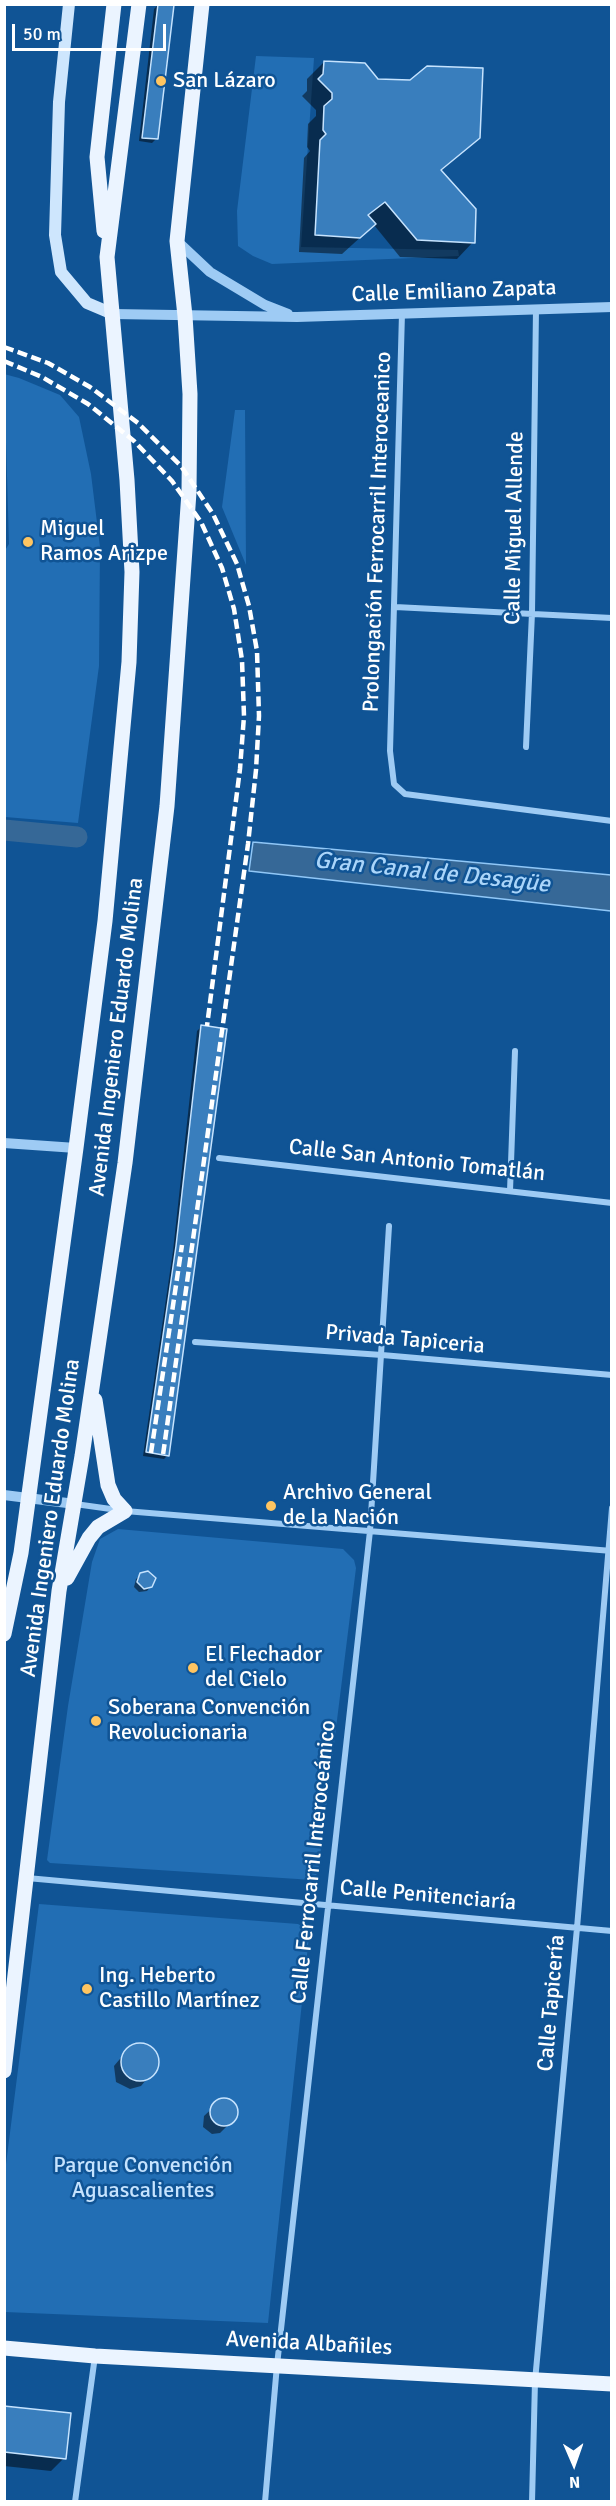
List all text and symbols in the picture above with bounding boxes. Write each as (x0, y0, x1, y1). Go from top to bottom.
scale bar (15, 12, 170, 50)
text: 50 m (23, 23, 61, 45)
place label: San Lázaro (173, 68, 276, 94)
marker: San Lázaro (154, 74, 168, 88)
street label: Calle Emiliano Zapata (351, 275, 557, 309)
street label: Prolongación Ferrocarril Interoceanico (359, 351, 397, 713)
street label: Calle Miguel Allende (500, 431, 530, 625)
place label: Miguel Ramos Arizpe (40, 516, 168, 568)
marker: Miguel Ramos Arizpe (21, 535, 35, 549)
water label: Gran Canal de Desagüe (313, 846, 551, 900)
street label: Avenida Ingeniero Eduardo Molina (84, 876, 150, 1198)
street label: Calle San Antonio Tomatlán (287, 1134, 547, 1188)
street label: Privada Tapiceria (324, 1320, 486, 1360)
street label: Avenida Ingeniero Eduardo Molina (16, 1357, 86, 1679)
place label: Archivo General de la Nación (283, 1480, 432, 1532)
marker: Archivo General de la Nación (264, 1499, 278, 1513)
place label: El Flechador del Cielo (205, 1642, 322, 1694)
marker: El Flechador del Cielo (186, 1661, 200, 1675)
place label: Soberana Convención Revolucionaria (108, 1695, 310, 1747)
marker: Soberana Convención Revolucionaria (89, 1714, 103, 1728)
street label: Calle Ferrocarril Interoceánico (286, 1719, 342, 2005)
street label: Calle Penitenciaría (339, 1875, 517, 1917)
street label: Calle Tapicería (533, 1933, 571, 2073)
place label: Ing. Heberto Castillo Martínez (99, 1963, 260, 2014)
marker: Ing. Heberto Castillo Martínez (80, 1982, 94, 1996)
park label: Parque Convención Aguascalientes (53, 2153, 233, 2204)
street label: Avenida Albañiles (225, 2326, 393, 2362)
north arrow (544, 2434, 604, 2494)
text: N (569, 2472, 581, 2492)

